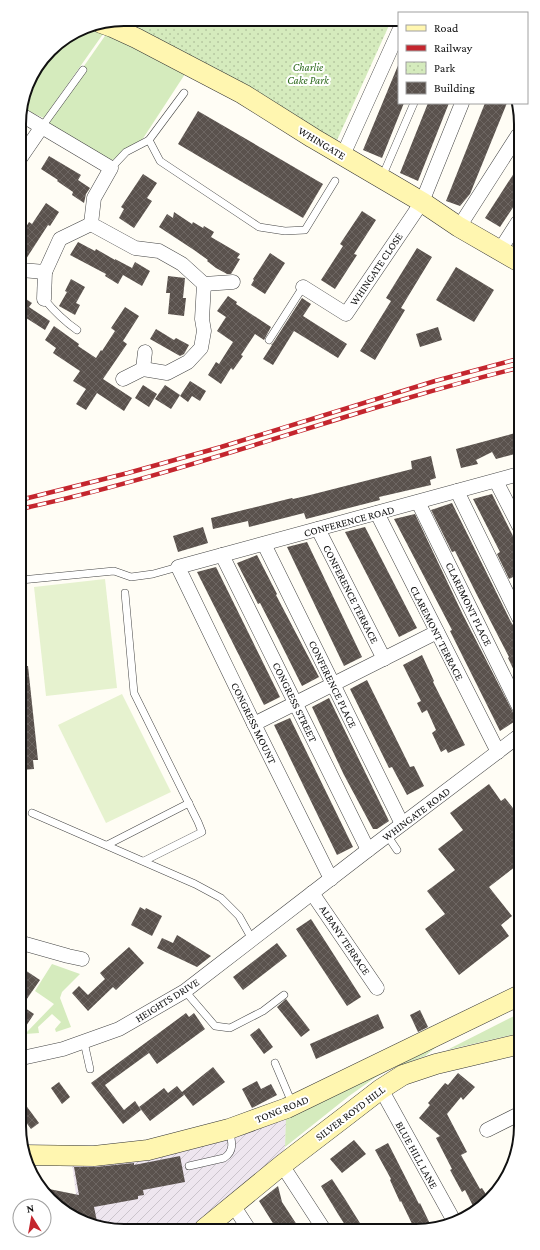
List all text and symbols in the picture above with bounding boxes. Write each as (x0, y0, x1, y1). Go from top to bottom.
legend (398, 12, 528, 104)
text: Road (434, 21, 459, 35)
text: Railway (434, 41, 473, 55)
park label: Charlie Cake Park (287, 61, 330, 86)
text: Park (434, 61, 456, 75)
text: Building (434, 81, 475, 95)
street label: WHINGATE (296, 124, 348, 162)
street label: WHINGATE CLOSE (347, 230, 405, 308)
street label: CONFERENCE ROAD (302, 503, 396, 539)
street label: CONFERENCE TERRACE (321, 543, 381, 645)
street label: CLAREMONT PLACE (443, 560, 495, 648)
street label: CLAREMONT TERRACE (408, 584, 466, 682)
street label: CONFERENCE PLACE (307, 638, 359, 730)
street label: CONGRESS STREET (270, 660, 320, 744)
street label: CONGRESS MOUNT (229, 680, 279, 766)
street label: WHINGATE ROAD (380, 785, 452, 843)
street label: ALBANY TERRACE (317, 903, 373, 977)
street label: HEIGHTS DRIVE (133, 976, 201, 1024)
street label: SILVER ROYD HILL (313, 1083, 387, 1143)
street label: TONG ROAD (254, 1093, 310, 1125)
street label: BLUE HILL LANE (394, 1119, 440, 1191)
north arrow (12, 1198, 52, 1238)
text: N (25, 1201, 35, 1215)

